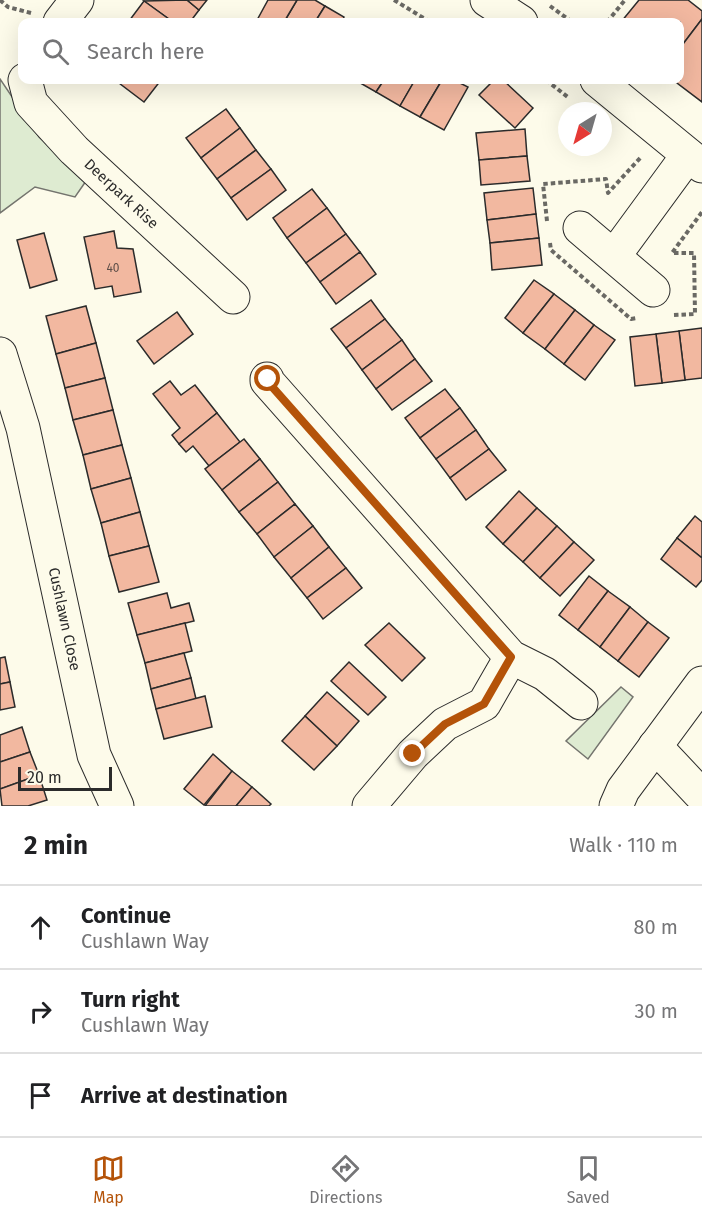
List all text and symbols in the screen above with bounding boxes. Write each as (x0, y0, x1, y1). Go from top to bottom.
search box (18, 18, 684, 84)
icon: search (39, 35, 72, 68)
text: Search here (87, 38, 205, 65)
north arrow (558, 102, 612, 156)
street label: Deerpark Rise (80, 155, 162, 233)
house number: 40 (106, 261, 120, 275)
route start (254, 365, 280, 391)
street label: Cushlawn Close (45, 566, 84, 672)
route end (399, 740, 425, 766)
scale bar (18, 764, 112, 792)
text: 20 m (27, 768, 62, 787)
text: 2 min (24, 830, 88, 861)
text: Walk · 110 m (569, 833, 678, 857)
text: Continue (81, 902, 171, 929)
icon: ahead (24, 911, 57, 944)
text: 80 m (633, 915, 678, 939)
text: Cushlawn Way (81, 929, 209, 953)
text: Turn right (81, 986, 180, 1013)
icon: right (24, 995, 57, 1028)
text: 30 m (634, 999, 678, 1023)
text: Cushlawn Way (81, 1013, 209, 1037)
icon: arrive (24, 1079, 57, 1112)
text: Arrive at destination (81, 1082, 288, 1109)
tab: Map (92, 1152, 125, 1207)
tab: Directions (309, 1152, 383, 1207)
tab: Saved (567, 1152, 610, 1207)

